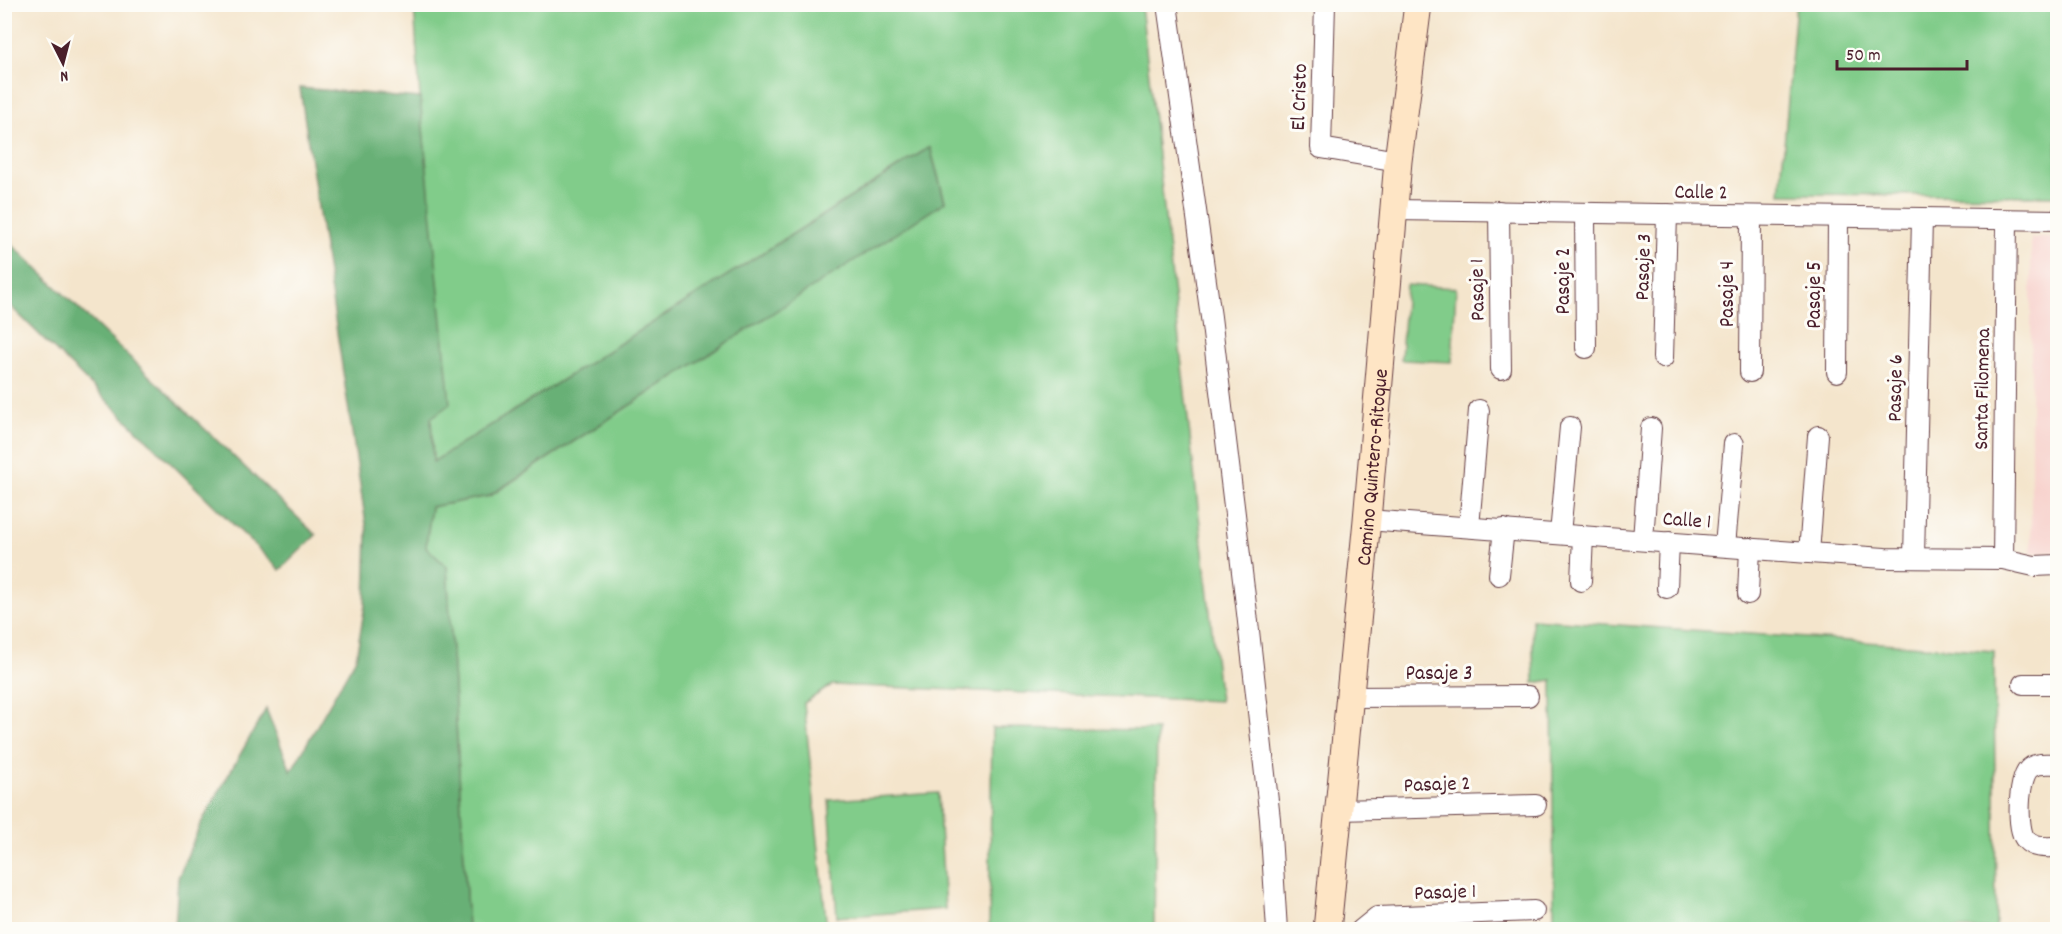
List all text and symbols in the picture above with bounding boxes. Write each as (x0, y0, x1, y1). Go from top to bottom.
north arrow (33, 33, 93, 93)
scale bar (1837, 33, 1968, 71)
text: 50 m (1846, 44, 1881, 69)
street label: El Cristo (1285, 63, 1317, 131)
text: N (59, 64, 69, 87)
street label: Calle 2 (1674, 179, 1728, 209)
street label: Pasaje 3 (1629, 233, 1661, 301)
street label: Pasaje 2 (1550, 248, 1580, 314)
street label: Pasaje 1 (1463, 259, 1495, 321)
street label: Pasaje 4 (1714, 261, 1744, 327)
street label: Pasaje 5 (1801, 261, 1831, 329)
street label: Santa Filomena (1968, 327, 2000, 450)
street label: Pasaje 6 (1881, 354, 1913, 422)
street label: Camino Quintero-Ritoque (1351, 368, 1398, 567)
street label: Calle 1 (1661, 505, 1712, 539)
street label: Pasaje 3 (1406, 660, 1472, 690)
street label: Pasaje 2 (1403, 770, 1471, 802)
street label: Pasaje 1 (1413, 878, 1477, 910)

